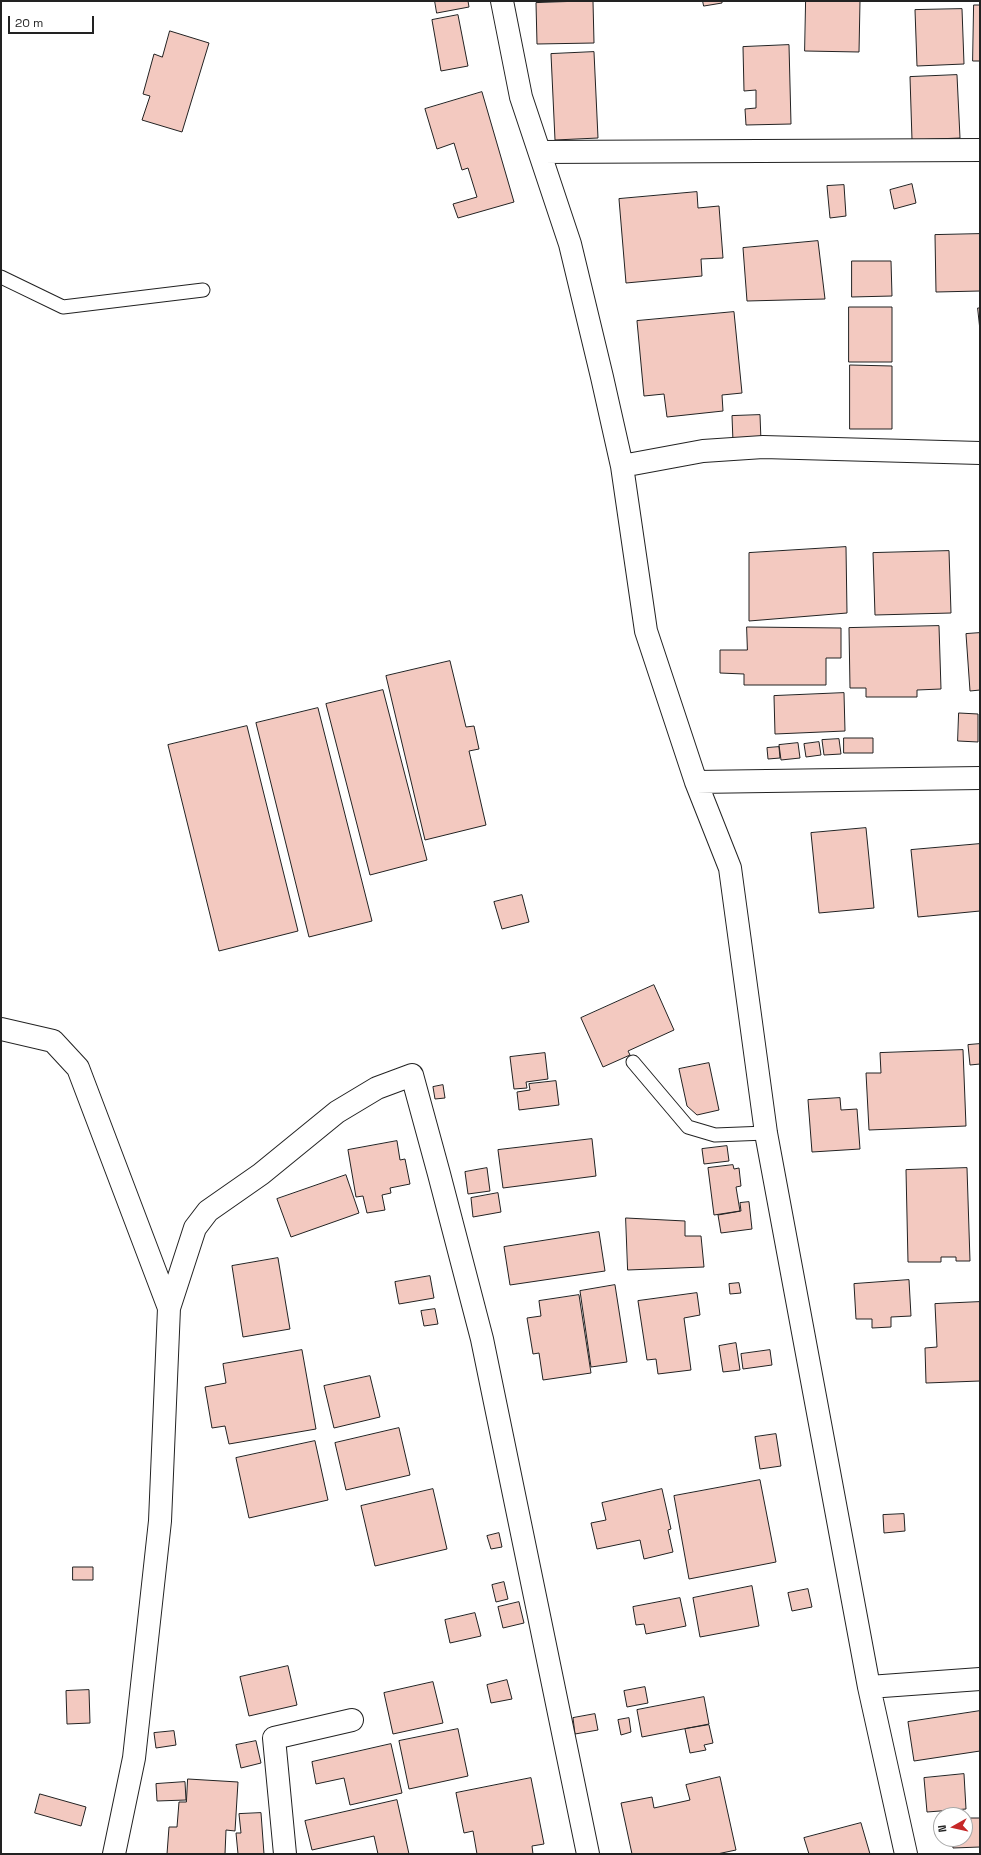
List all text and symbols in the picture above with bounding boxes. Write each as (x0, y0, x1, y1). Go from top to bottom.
scale bar (10, 8, 96, 34)
text: 20 m (15, 15, 43, 31)
north arrow (933, 1807, 973, 1847)
text: N (935, 1824, 950, 1833)

